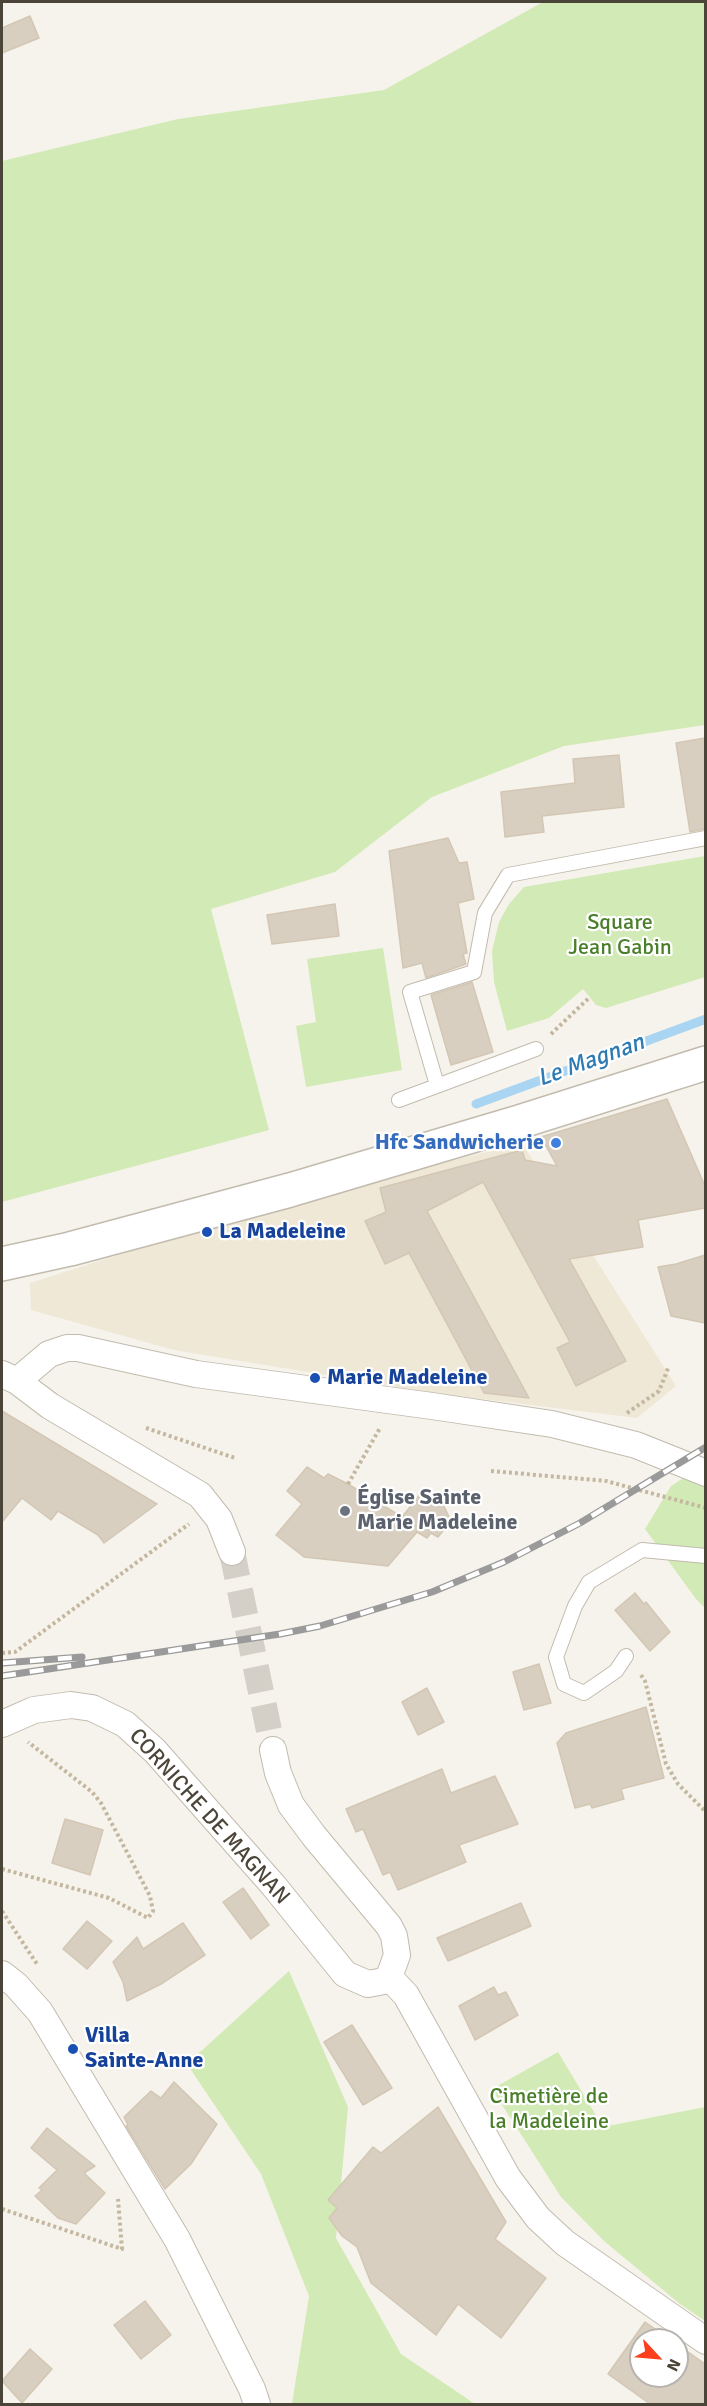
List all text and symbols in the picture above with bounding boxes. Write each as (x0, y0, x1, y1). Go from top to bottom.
park label: Square Jean Gabin (568, 910, 672, 962)
water label: Le Magnan (534, 1028, 648, 1094)
place label: Hfc Sandwicherie (375, 1130, 544, 1156)
marker: Hfc Sandwicherie (549, 1136, 563, 1150)
place label: La Madeleine (219, 1219, 346, 1245)
marker: La Madeleine (200, 1225, 214, 1239)
place label: Marie Madeleine (327, 1365, 488, 1391)
marker: Marie Madeleine (308, 1371, 322, 1385)
place label: Église Sainte Marie Madeleine (357, 1485, 518, 1536)
marker: Église Sainte Marie Madeleine (338, 1504, 352, 1518)
street label: CORNICHE DE MAGNAN (123, 1724, 295, 1910)
place label: Villa Sainte-Anne (85, 2023, 204, 2074)
marker: Villa Sainte-Anne (66, 2042, 80, 2056)
park label: Cimetière de la Madeleine (489, 2084, 609, 2136)
north arrow (629, 2328, 689, 2388)
text: N (662, 2356, 685, 2374)

